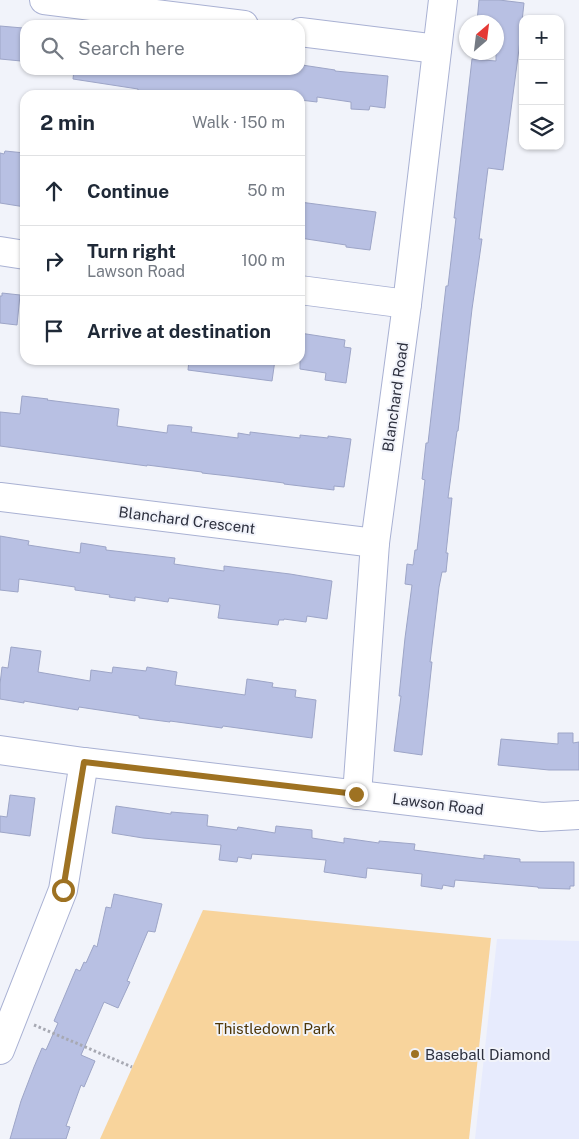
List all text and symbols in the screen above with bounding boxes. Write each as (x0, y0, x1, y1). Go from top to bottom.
north arrow (459, 15, 504, 60)
map controls (519, 15, 564, 150)
button: + (519, 15, 564, 60)
search box (20, 20, 305, 75)
icon: search (38, 34, 66, 62)
text: Search here (78, 37, 185, 59)
button: − (519, 60, 564, 105)
button: layers (519, 105, 564, 150)
text: 2 min (40, 110, 95, 135)
text: Walk · 150 m (192, 113, 285, 132)
icon: ahead (40, 177, 68, 205)
text: Continue (87, 180, 169, 202)
text: 50 m (247, 181, 285, 200)
text: Turn right (87, 240, 176, 262)
icon: right (40, 247, 68, 275)
text: 100 m (241, 251, 285, 270)
text: Lawson Road (87, 262, 185, 281)
icon: arrive (40, 317, 68, 345)
text: Arrive at destination (87, 320, 271, 342)
street label: Blanchard Road (379, 341, 411, 453)
street label: Blanchard Crescent (118, 503, 257, 537)
route end (345, 783, 368, 806)
street label: Lawson Road (391, 790, 485, 818)
route start (52, 879, 75, 902)
park label: Thistledown Park (215, 1020, 335, 1037)
place label: Baseball Diamond (425, 1046, 551, 1063)
marker: Baseball Diamond (409, 1048, 421, 1060)

